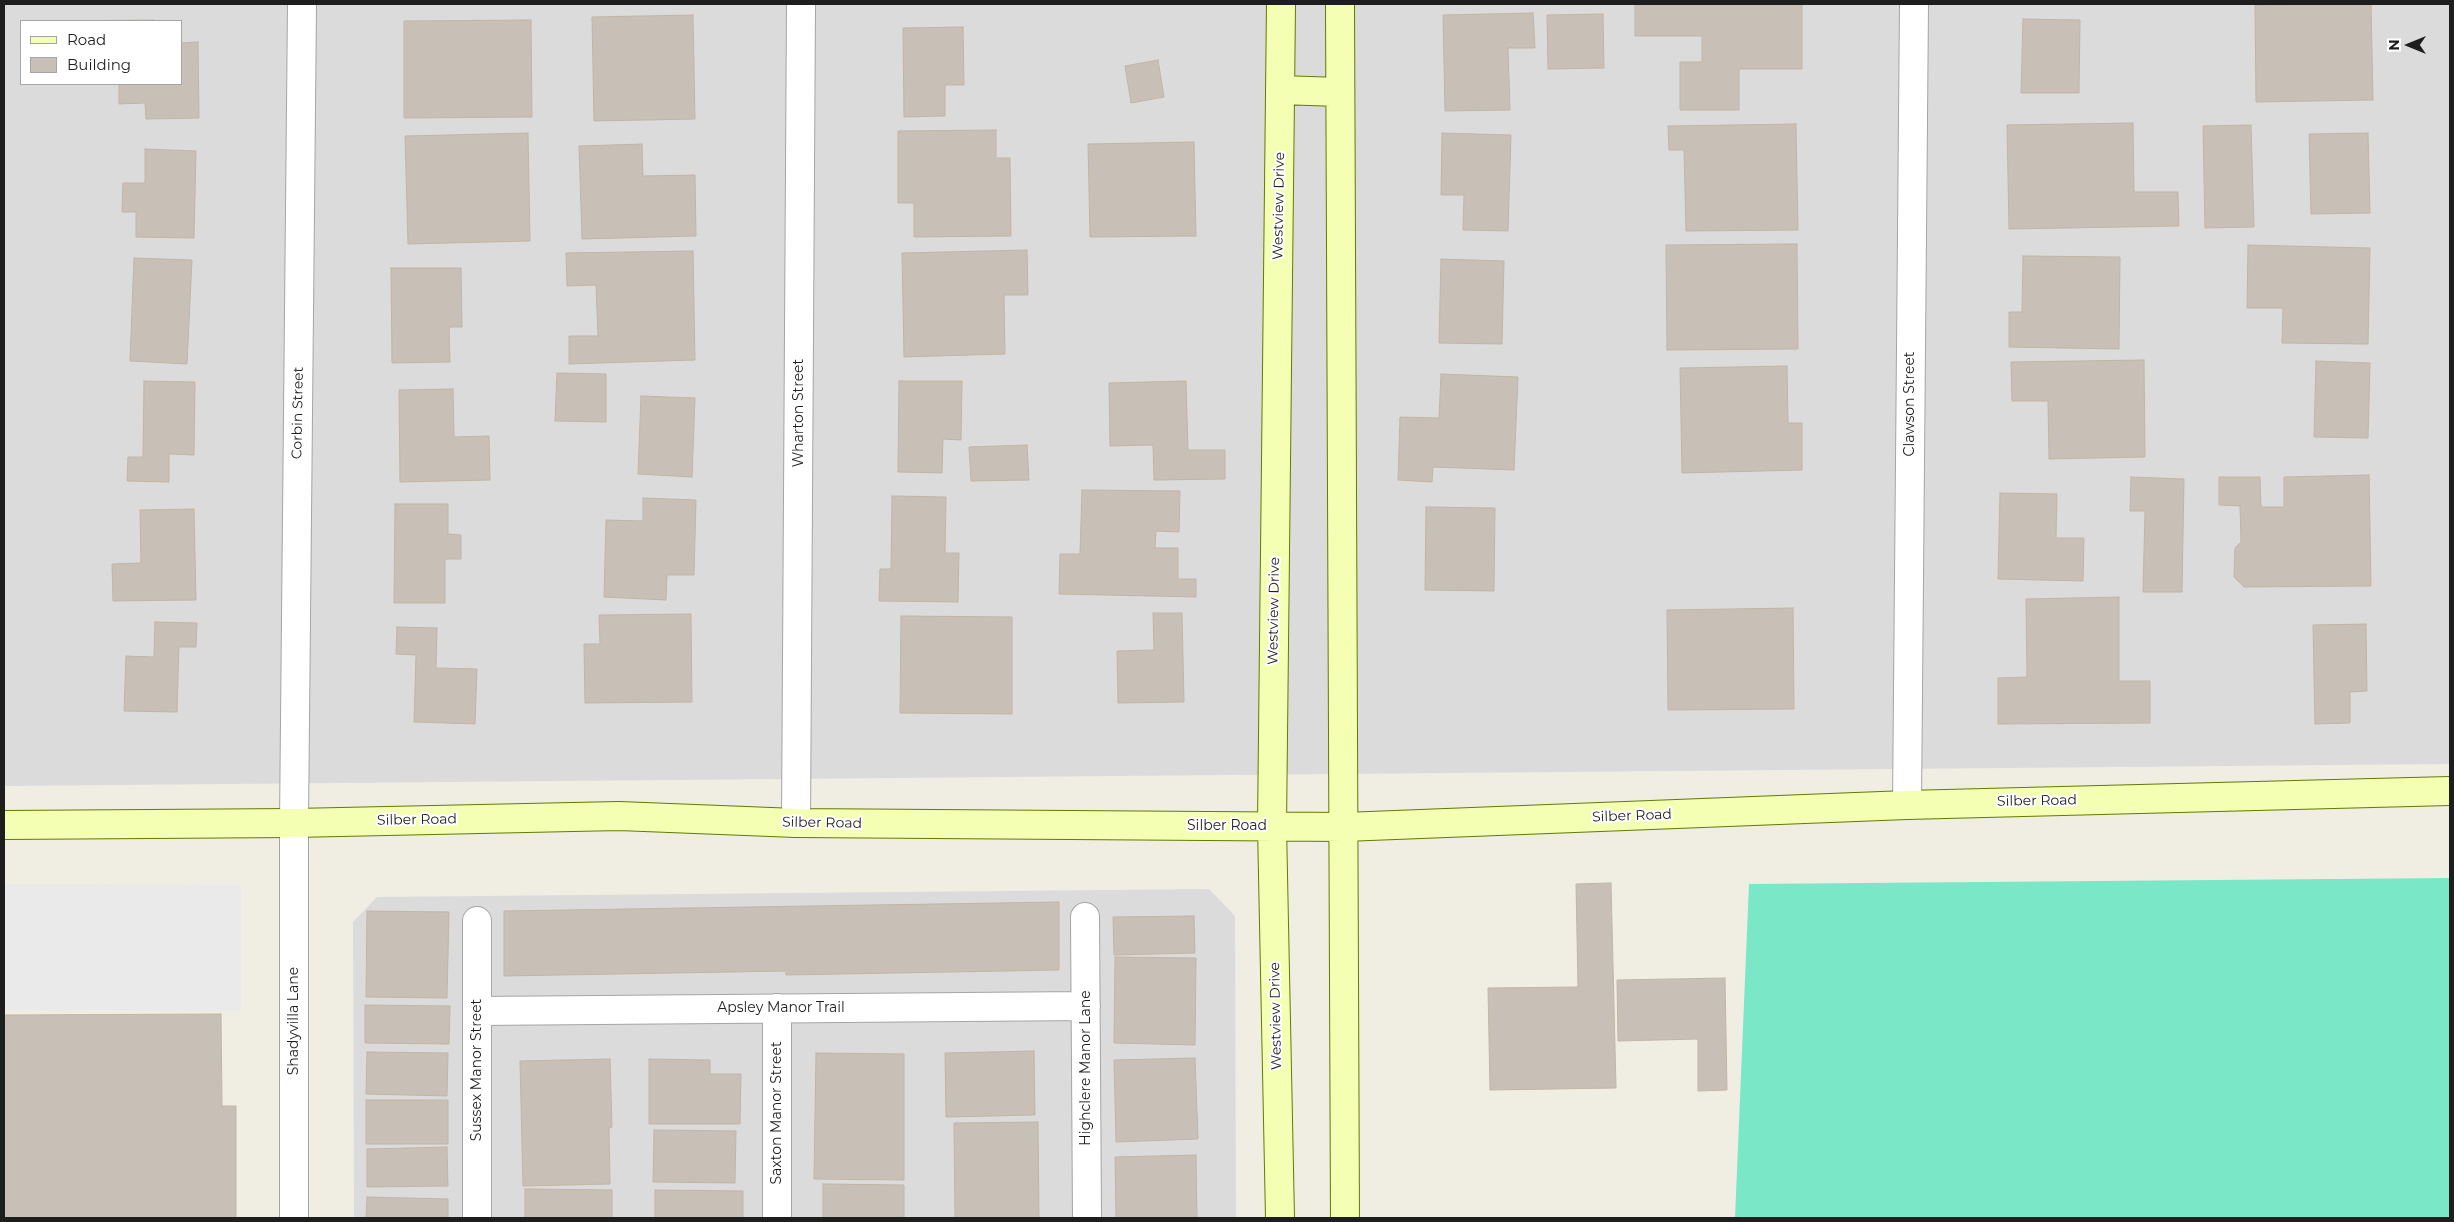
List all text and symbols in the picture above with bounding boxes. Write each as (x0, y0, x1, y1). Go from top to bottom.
legend (20, 20, 182, 85)
north arrow (2384, 20, 2434, 70)
text: Road (67, 30, 106, 49)
text: N (2385, 39, 2403, 51)
text: Building (67, 55, 131, 74)
street label: Westview Drive (1270, 152, 1288, 260)
street label: Clawson Street (1902, 351, 1918, 457)
street label: Wharton Street (791, 359, 807, 467)
street label: Corbin Street (289, 367, 307, 459)
street label: Westview Drive (1265, 557, 1283, 665)
street label: Silber Road (1997, 792, 2077, 810)
street label: Silber Road (1592, 806, 1672, 826)
street label: Silber Road (377, 811, 457, 829)
street label: Silber Road (782, 814, 862, 832)
street label: Silber Road (1187, 818, 1267, 834)
street label: Westview Drive (1267, 962, 1285, 1070)
street label: Shadyvilla Lane (286, 967, 302, 1075)
street label: Highclere Manor Lane (1078, 990, 1094, 1146)
street label: Sussex Manor Street (469, 999, 485, 1141)
street label: Apsley Manor Trail (717, 1000, 845, 1016)
street label: Saxton Manor Street (769, 1041, 785, 1185)

